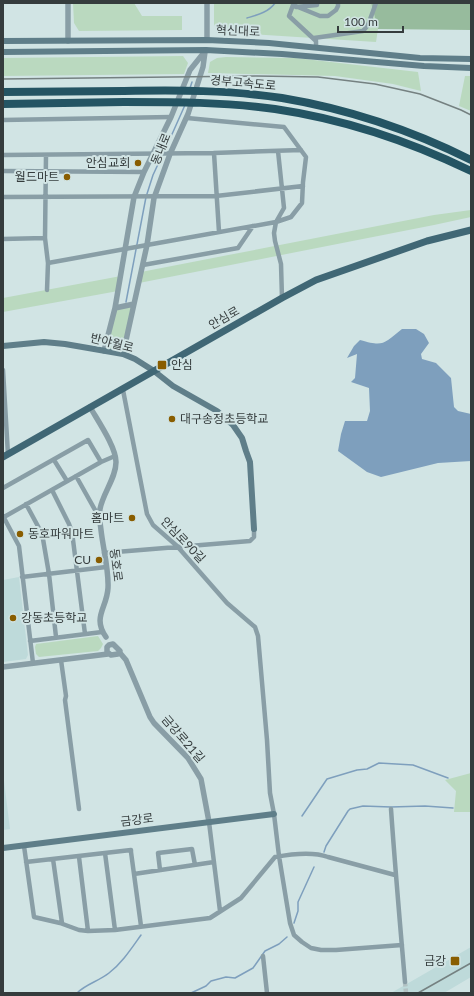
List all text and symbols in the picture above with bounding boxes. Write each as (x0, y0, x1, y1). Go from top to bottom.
scale bar (338, 8, 403, 34)
text: 100 m (344, 14, 378, 29)
street label: 혁신대로 (216, 22, 260, 39)
street label: 경부고속도로 (209, 72, 277, 93)
street label: 동내로 (147, 131, 174, 167)
place label: 안심교회 (86, 155, 130, 170)
marker: 안심교회 (133, 158, 143, 168)
place label: 월드마트 (15, 169, 59, 184)
marker: 월드마트 (62, 172, 72, 182)
street label: 안심로 (206, 303, 242, 332)
street label: 반야월로 (89, 330, 135, 355)
place label: 안심 (171, 357, 193, 372)
marker: 안심 (156, 359, 168, 371)
place label: 대구송정초등학교 (180, 411, 268, 426)
marker: 대구송정초등학교 (167, 414, 177, 424)
place label: 홈마트 (91, 510, 124, 525)
marker: 홈마트 (127, 513, 137, 523)
street label: 안심로90길 (158, 514, 209, 566)
place label: 동호파워마트 (28, 526, 94, 541)
marker: 동호파워마트 (15, 529, 25, 539)
street label: 동호로 (107, 548, 126, 582)
place label: CU (74, 552, 91, 567)
marker: CU (94, 555, 104, 565)
place label: 강동초등학교 (21, 610, 87, 625)
marker: 강동초등학교 (8, 613, 18, 623)
street label: 금강로21길 (159, 712, 208, 766)
street label: 금강로 (120, 810, 154, 829)
place label: 금강 (424, 953, 446, 968)
marker: 금강 (449, 955, 461, 967)

